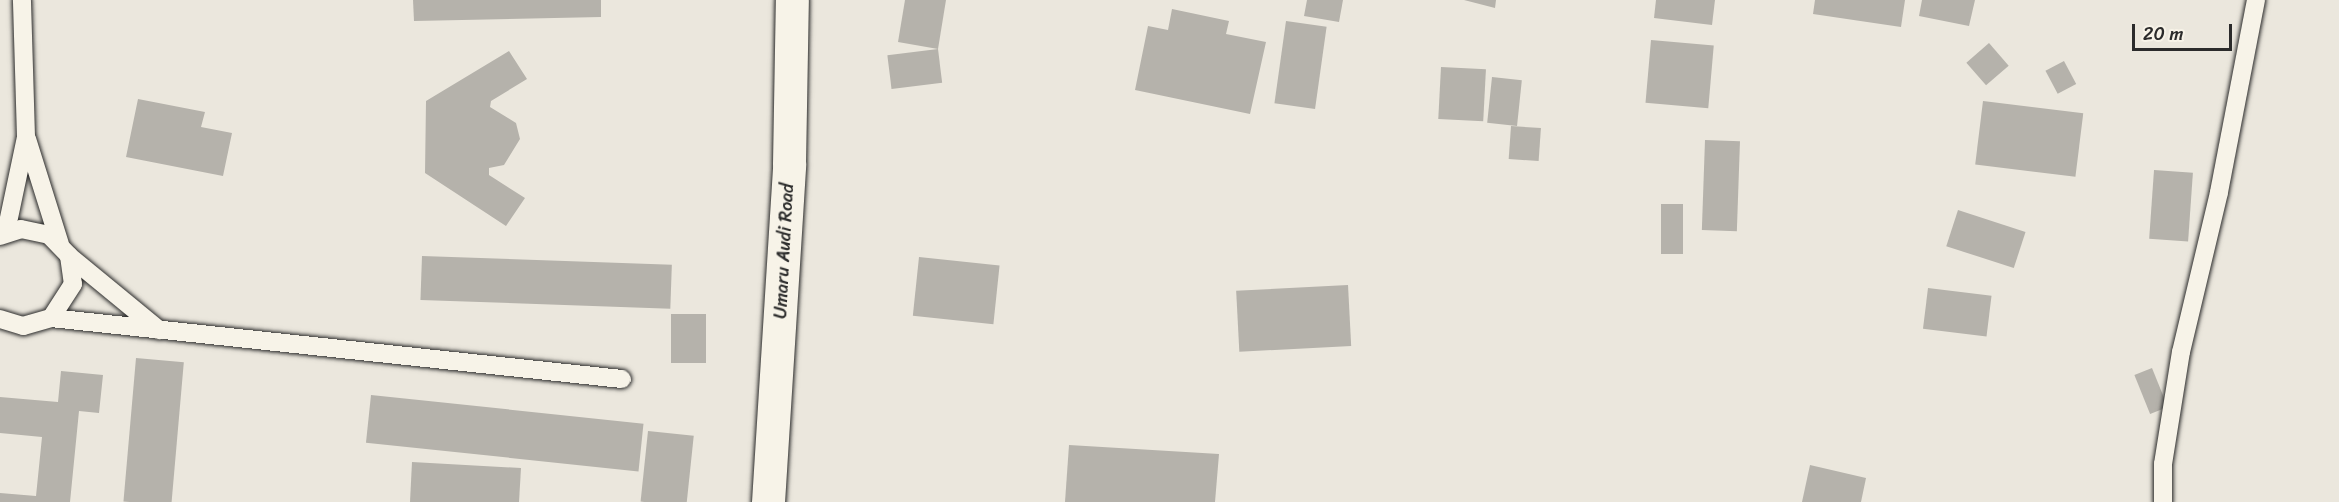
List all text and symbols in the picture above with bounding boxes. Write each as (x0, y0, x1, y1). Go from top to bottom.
scale bar (2135, 12, 2236, 50)
text: 20 m (2143, 18, 2183, 50)
street label: Umaru Audi Road (770, 183, 798, 319)

